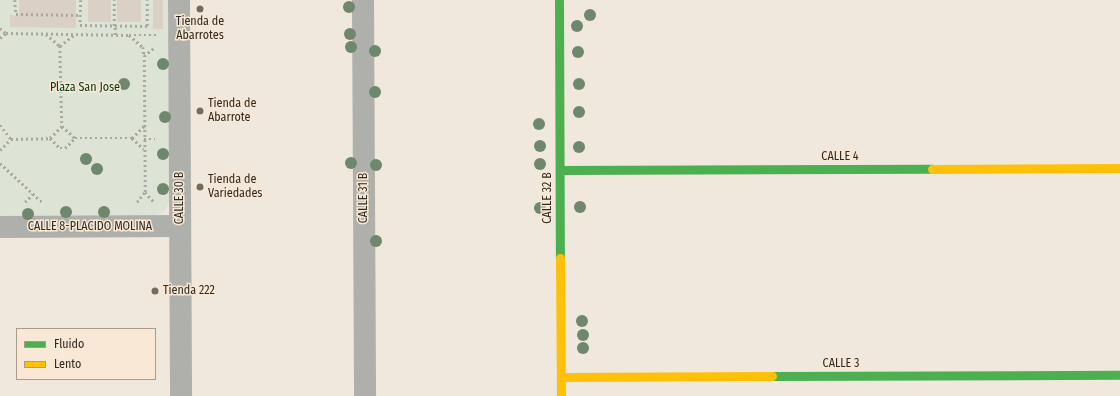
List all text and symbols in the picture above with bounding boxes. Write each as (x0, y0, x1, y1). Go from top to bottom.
marker: Tienda de Abarrotes (195, 4, 205, 14)
place label: Tienda de Abarrotes (176, 15, 224, 43)
park label: Plaza San Jose (50, 81, 120, 95)
place label: Tienda de Abarrote (208, 97, 256, 125)
marker: Tienda de Abarrote (195, 106, 205, 116)
street label: CALLE 4 (821, 150, 859, 164)
street label: CALLE 30 B (173, 172, 187, 224)
street label: CALLE 32 B (541, 172, 555, 224)
place label: Tienda de Variedades (208, 173, 262, 201)
street label: CALLE 31 B (357, 173, 371, 223)
marker: Tienda de Variedades (195, 182, 205, 192)
street label: CALLE 8-PLACIDO MOLINA (28, 220, 152, 234)
place label: Tienda 222 (163, 284, 215, 298)
marker: Tienda 222 (150, 286, 160, 296)
legend (16, 328, 156, 380)
text: Fluido (54, 337, 84, 351)
text: Lento (54, 357, 81, 371)
street label: CALLE 3 (823, 357, 859, 371)

